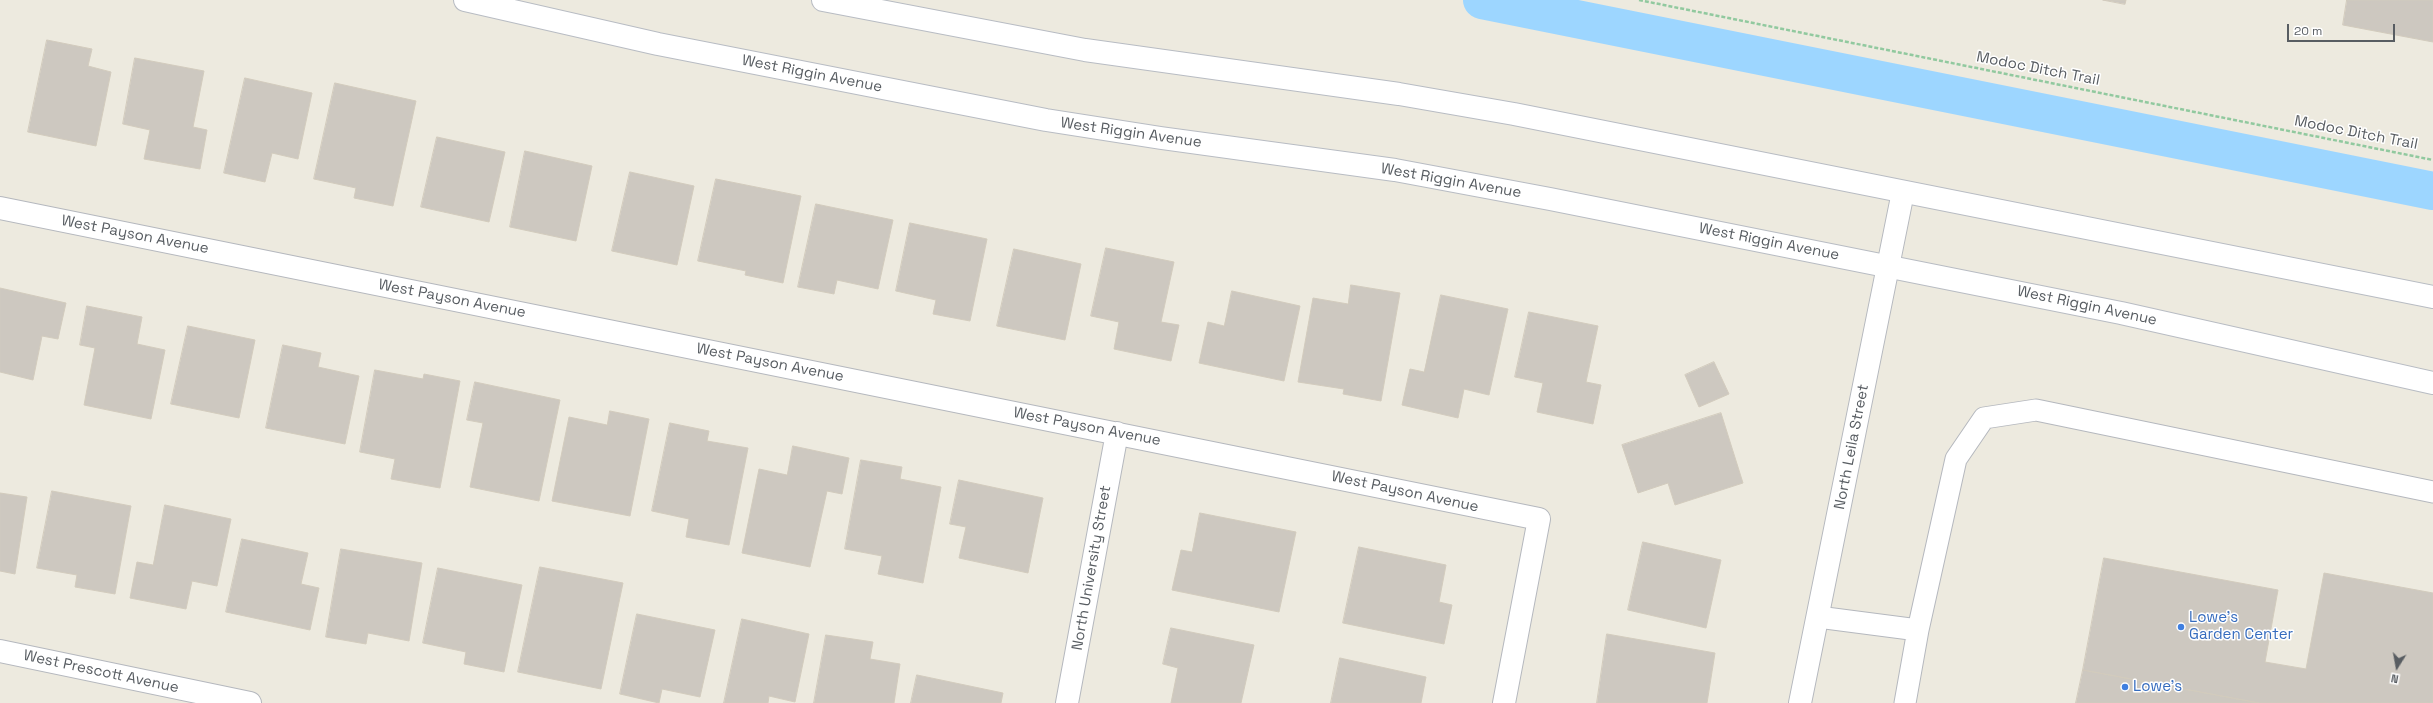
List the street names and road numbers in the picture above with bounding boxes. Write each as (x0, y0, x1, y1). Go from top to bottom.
street label: Modoc Ditch Trail (1975, 48, 2101, 90)
street label: West Riggin Avenue (740, 52, 884, 96)
street label: Modoc Ditch Trail (2293, 112, 2419, 154)
street label: West Riggin Avenue (1059, 114, 1203, 152)
street label: West Riggin Avenue (1379, 160, 1523, 202)
street label: West Payson Avenue (60, 212, 210, 258)
street label: West Riggin Avenue (1697, 220, 1841, 264)
street label: West Payson Avenue (377, 276, 527, 322)
street label: West Riggin Avenue (2015, 282, 2159, 330)
street label: West Payson Avenue (695, 340, 845, 386)
street label: North Leila Street (1831, 383, 1873, 511)
street label: West Payson Avenue (1012, 404, 1162, 450)
street label: West Payson Avenue (1330, 468, 1480, 516)
street label: North University Street (1069, 484, 1115, 652)
street label: West Prescott Avenue (22, 647, 180, 697)

